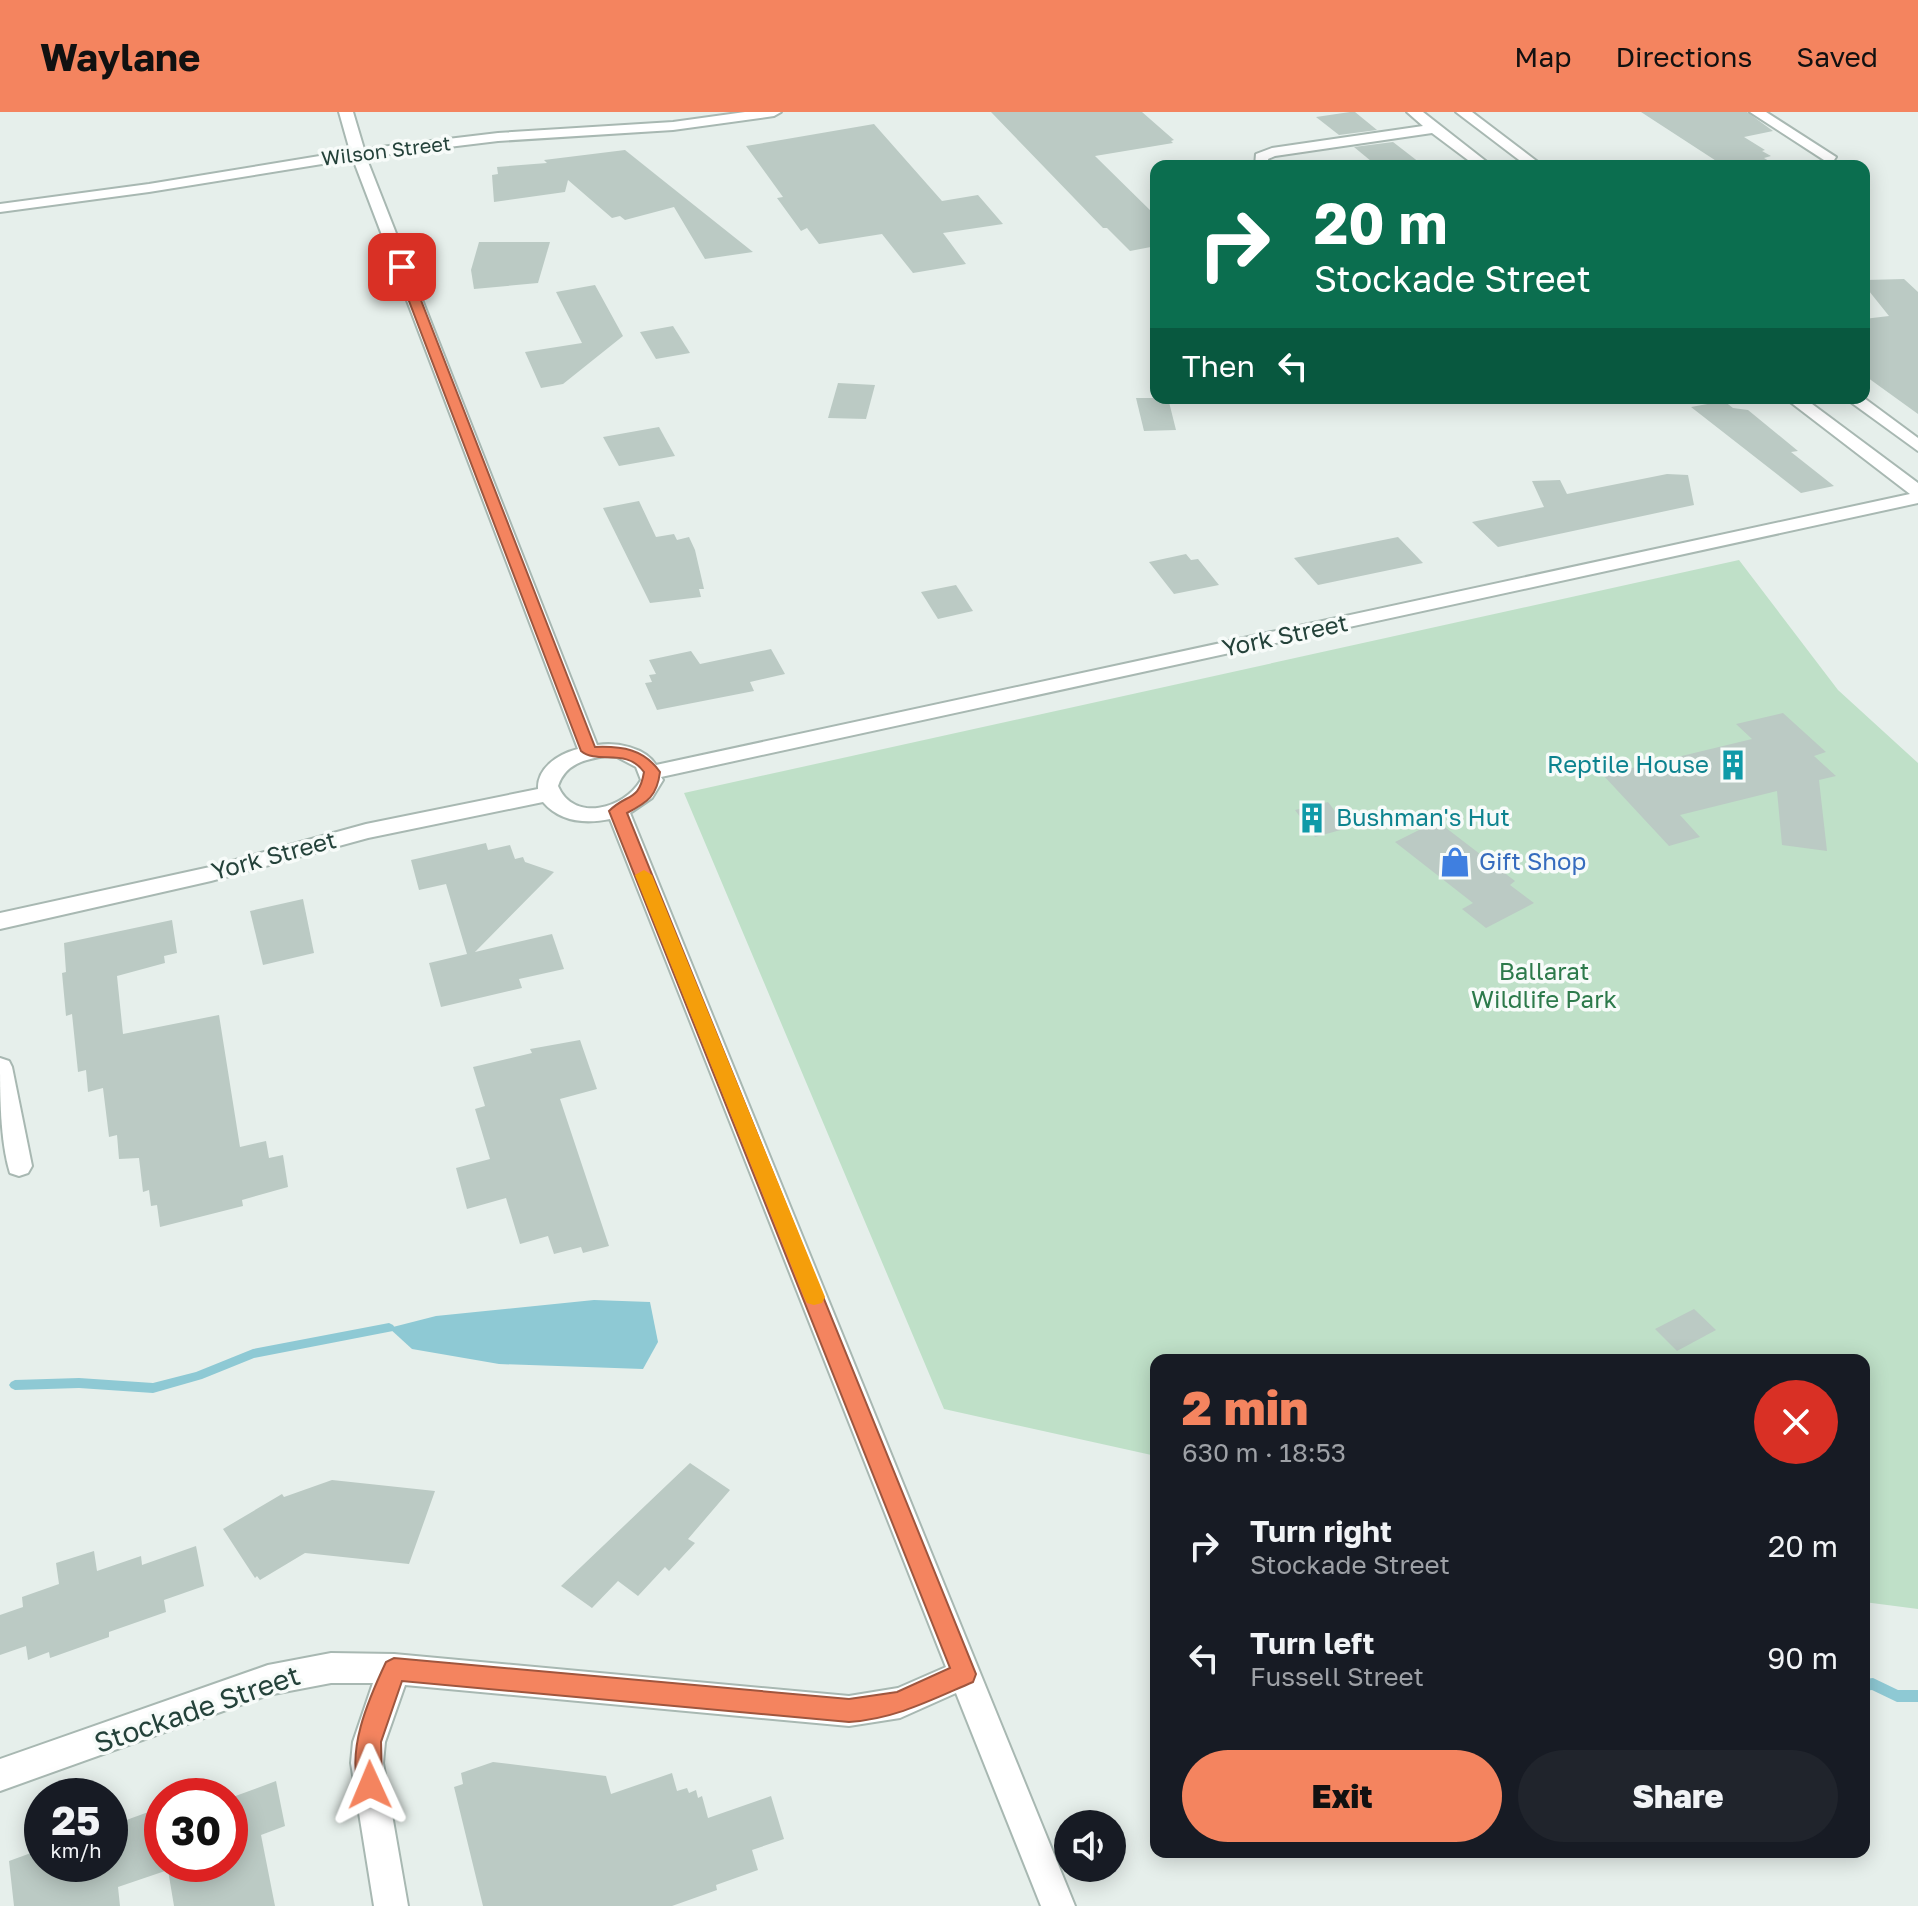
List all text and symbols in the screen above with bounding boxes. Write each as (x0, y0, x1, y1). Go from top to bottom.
text: Waylane (40, 34, 201, 79)
text: Map (1514, 40, 1571, 73)
text: Directions (1615, 40, 1752, 73)
text: Saved (1796, 40, 1878, 73)
street label: Wilson Street (320, 130, 452, 170)
text: 20 m (1314, 189, 1448, 256)
icon: right (1182, 192, 1286, 296)
pin (368, 233, 436, 301)
icon: arrive (380, 245, 424, 289)
text: Stockade Street (1314, 257, 1591, 300)
icon: left (1271, 344, 1315, 388)
text: Then (1182, 348, 1255, 384)
street label: York Street (1219, 607, 1350, 662)
building icon: Reptile House (1716, 748, 1750, 782)
place label: Reptile House (1547, 749, 1709, 778)
building icon: Bushman's Hut (1295, 801, 1329, 835)
place label: Bushman's Hut (1336, 802, 1510, 831)
street label: York Street (208, 824, 339, 885)
shop icon: Gift Shop (1438, 845, 1472, 879)
place label: Gift Shop (1479, 846, 1586, 875)
park label: Ballarat Wildlife Park (1471, 956, 1617, 1013)
text: 2 min (1182, 1378, 1308, 1436)
button: close (1754, 1380, 1838, 1464)
text: 630 m · 18:53 (1182, 1437, 1346, 1468)
text: Turn right (1250, 1513, 1392, 1549)
icon: right (1182, 1524, 1226, 1568)
text: 20 m (1768, 1528, 1838, 1564)
text: Stockade Street (1250, 1549, 1450, 1580)
text: Turn left (1250, 1625, 1375, 1661)
icon: left (1182, 1636, 1226, 1680)
text: 90 m (1767, 1640, 1838, 1676)
street label: Stockade Street (90, 1658, 304, 1759)
text: Fussell Street (1250, 1661, 1424, 1692)
position arrow (328, 1743, 412, 1827)
button: Exit (1182, 1750, 1502, 1842)
button: Share (1518, 1750, 1838, 1842)
speed limit sign: 30 (144, 1778, 248, 1882)
text: 25 (52, 1796, 100, 1844)
map controls (1054, 1810, 1126, 1882)
button: sound (1054, 1810, 1126, 1882)
text: km/h (51, 1838, 101, 1862)

